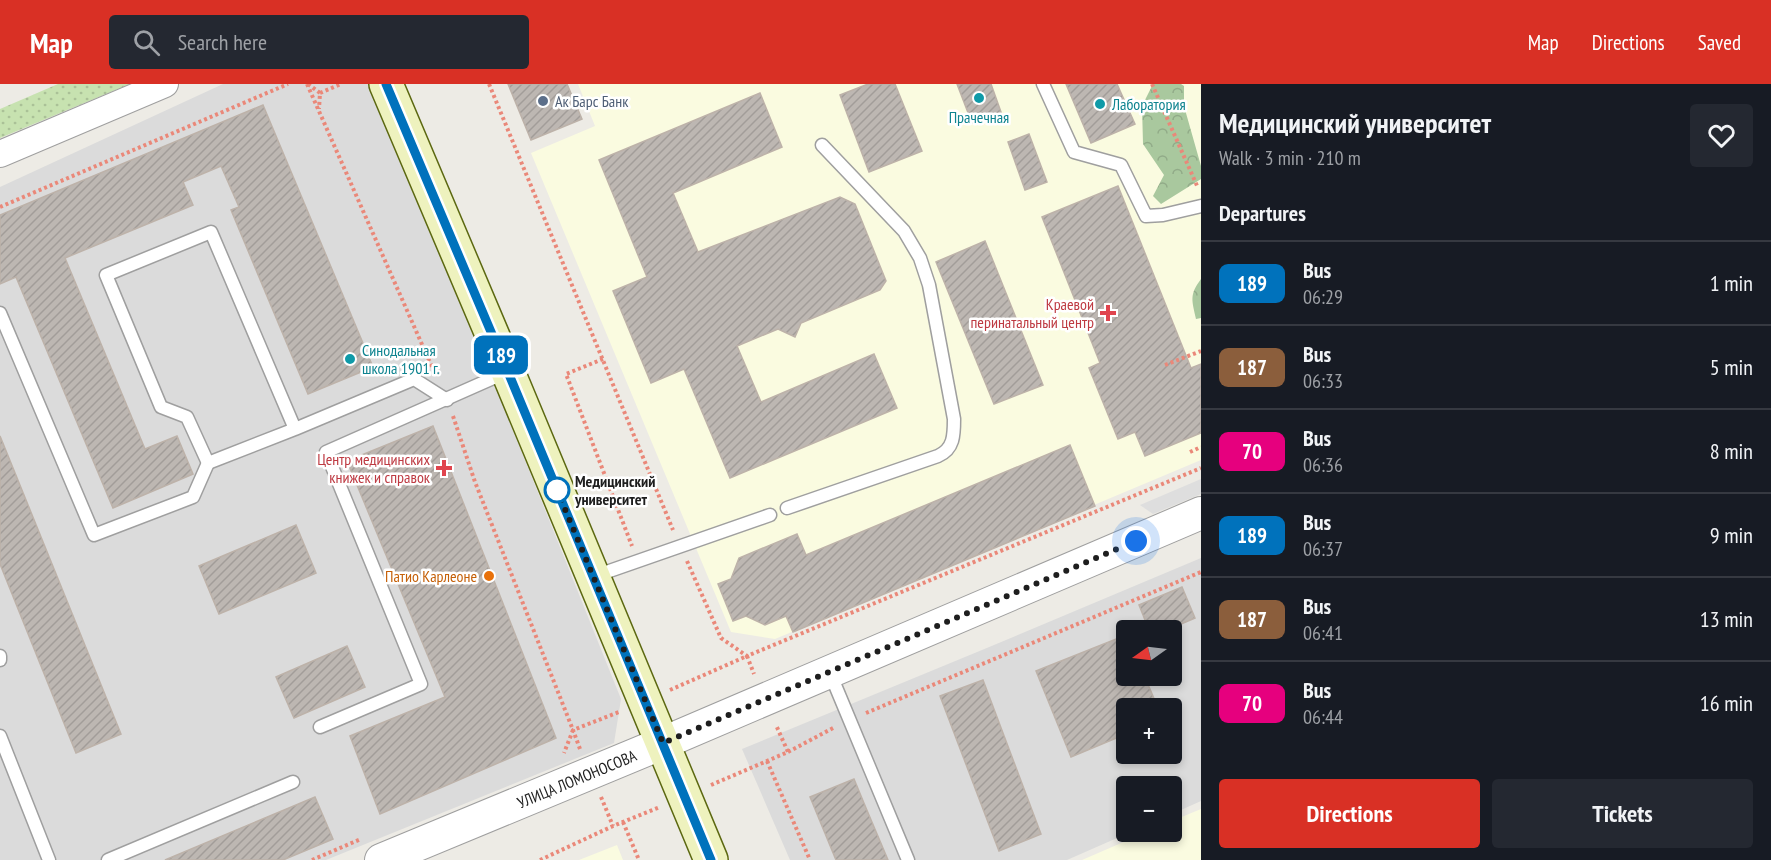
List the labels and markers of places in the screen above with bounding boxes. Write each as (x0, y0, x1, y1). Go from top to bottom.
place label: Ак Барс Банк (555, 91, 629, 111)
marker: Прачечная (972, 91, 986, 105)
marker: Ак Барс Банк (536, 94, 550, 108)
place label: Лаборатория (1111, 94, 1186, 114)
marker: Лаборатория (1093, 97, 1107, 111)
place label: Прачечная (949, 107, 1009, 127)
place label: Краевой перинатальный центр (970, 294, 1094, 332)
marker: Краевой перинатальный центр (1099, 304, 1117, 322)
place label: Синодальная школа 1901 г. (362, 340, 440, 378)
marker: Синодальная школа 1901 г. (343, 352, 357, 366)
place label: Центр медицинских книжек и справок (317, 449, 431, 487)
marker: Центр медицинских книжек и справок (435, 459, 453, 477)
place label: Медицинский университет (574, 471, 655, 509)
marker: Медицинский университет (544, 477, 570, 503)
place label: Патио Карлеоне (385, 566, 477, 586)
marker: Патио Карлеоне (482, 569, 496, 583)

